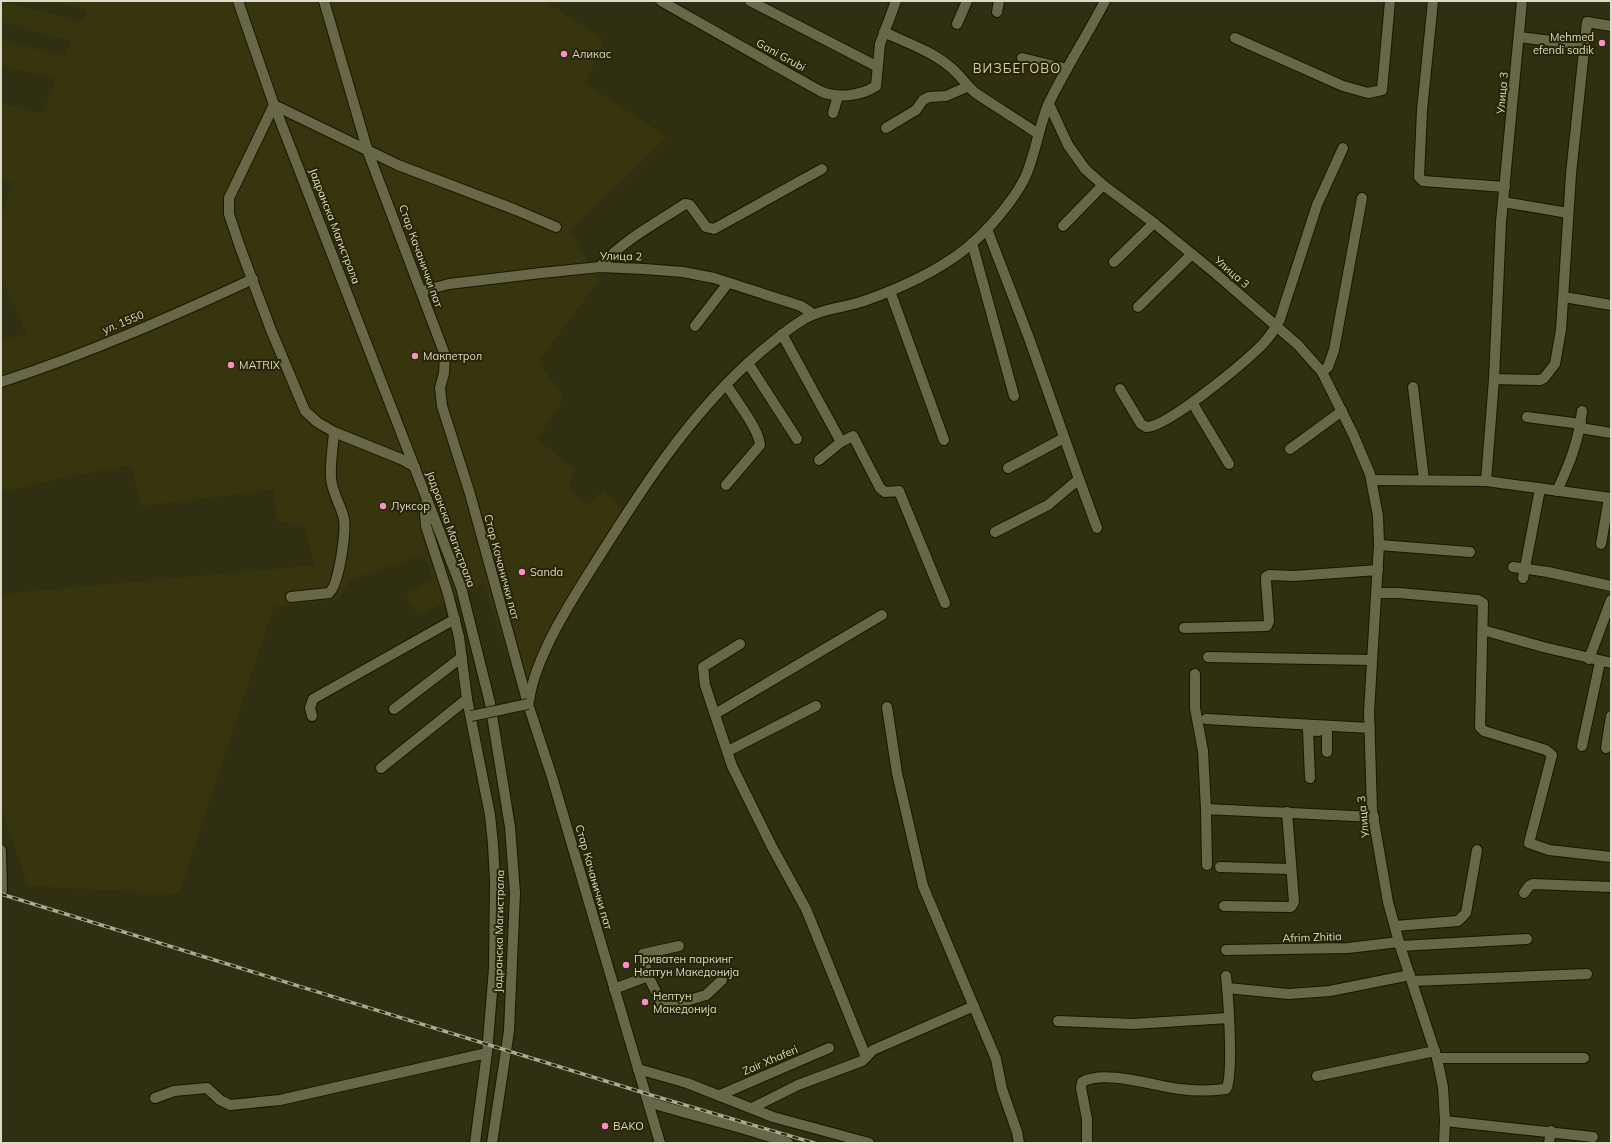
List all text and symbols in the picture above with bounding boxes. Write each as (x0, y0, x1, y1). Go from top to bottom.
place label: Mehmed efendi sadik (1533, 30, 1594, 57)
street label: Gani Grubi (754, 36, 808, 74)
marker: Mehmed efendi sadik (1597, 38, 1607, 48)
place label: Аликас (572, 47, 612, 61)
marker: Аликас (559, 49, 569, 59)
district label: ВИЗБЕГОВО (973, 60, 1061, 76)
street label: Улица 3 (1493, 71, 1511, 116)
street label: Јадранска Магистрала (306, 166, 364, 286)
street label: Стар Качанички пат (396, 203, 446, 309)
street label: Улица 2 (599, 249, 643, 263)
street label: Улица 3 (1211, 252, 1253, 291)
street label: ул. 1550 (100, 307, 146, 337)
place label: Макпетрол (423, 349, 482, 363)
marker: Макпетрол (410, 351, 420, 361)
place label: MATRIX (239, 358, 281, 372)
marker: MATRIX (226, 360, 236, 370)
street label: Јадранска Магистрала (423, 469, 479, 589)
place label: Луксор (391, 499, 430, 513)
marker: Луксор (378, 501, 388, 511)
street label: Стар Качанички пат (481, 513, 523, 621)
place label: Sanda (530, 565, 563, 579)
marker: Sanda (517, 567, 527, 577)
street label: Улица 3 (1354, 795, 1372, 840)
street label: Стар Качанички пат (572, 823, 616, 931)
street label: Јадранска Магистрала (491, 869, 507, 993)
street label: Afrim Zhitia (1282, 929, 1342, 945)
place label: Приватен паркинг Нептун Македонија (634, 952, 739, 979)
marker: Приватен паркинг Нептун Македонија (621, 960, 631, 970)
place label: Нептун Македонија (653, 989, 717, 1016)
marker: Нептун Македонија (640, 997, 650, 1007)
street label: Zair Xhaferi (740, 1042, 800, 1078)
place label: BAKO (613, 1119, 644, 1133)
marker: BAKO (600, 1121, 610, 1131)

